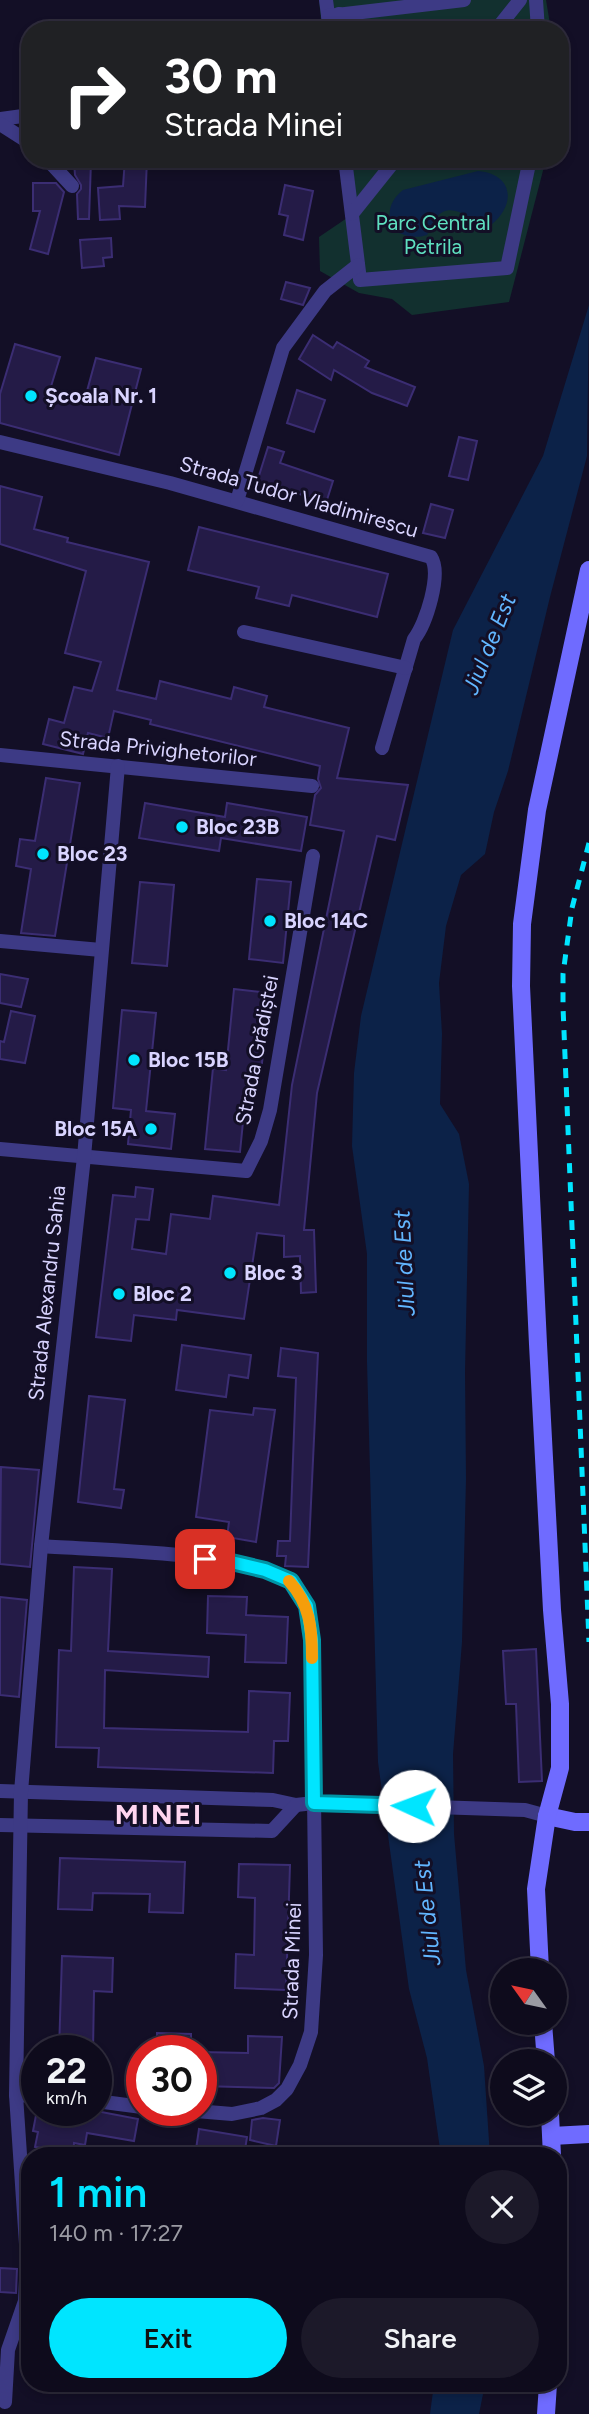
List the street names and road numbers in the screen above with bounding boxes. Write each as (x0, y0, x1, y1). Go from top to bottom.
street label: Strada Tudor Vladimirescu (177, 450, 421, 543)
street label: Strada Privighetorilor (58, 726, 258, 771)
street label: Strada Grădiștei (230, 973, 283, 1127)
street label: Strada Alexandru Sahia (23, 1184, 70, 1402)
street label: Strada Minei (277, 1902, 306, 2020)

